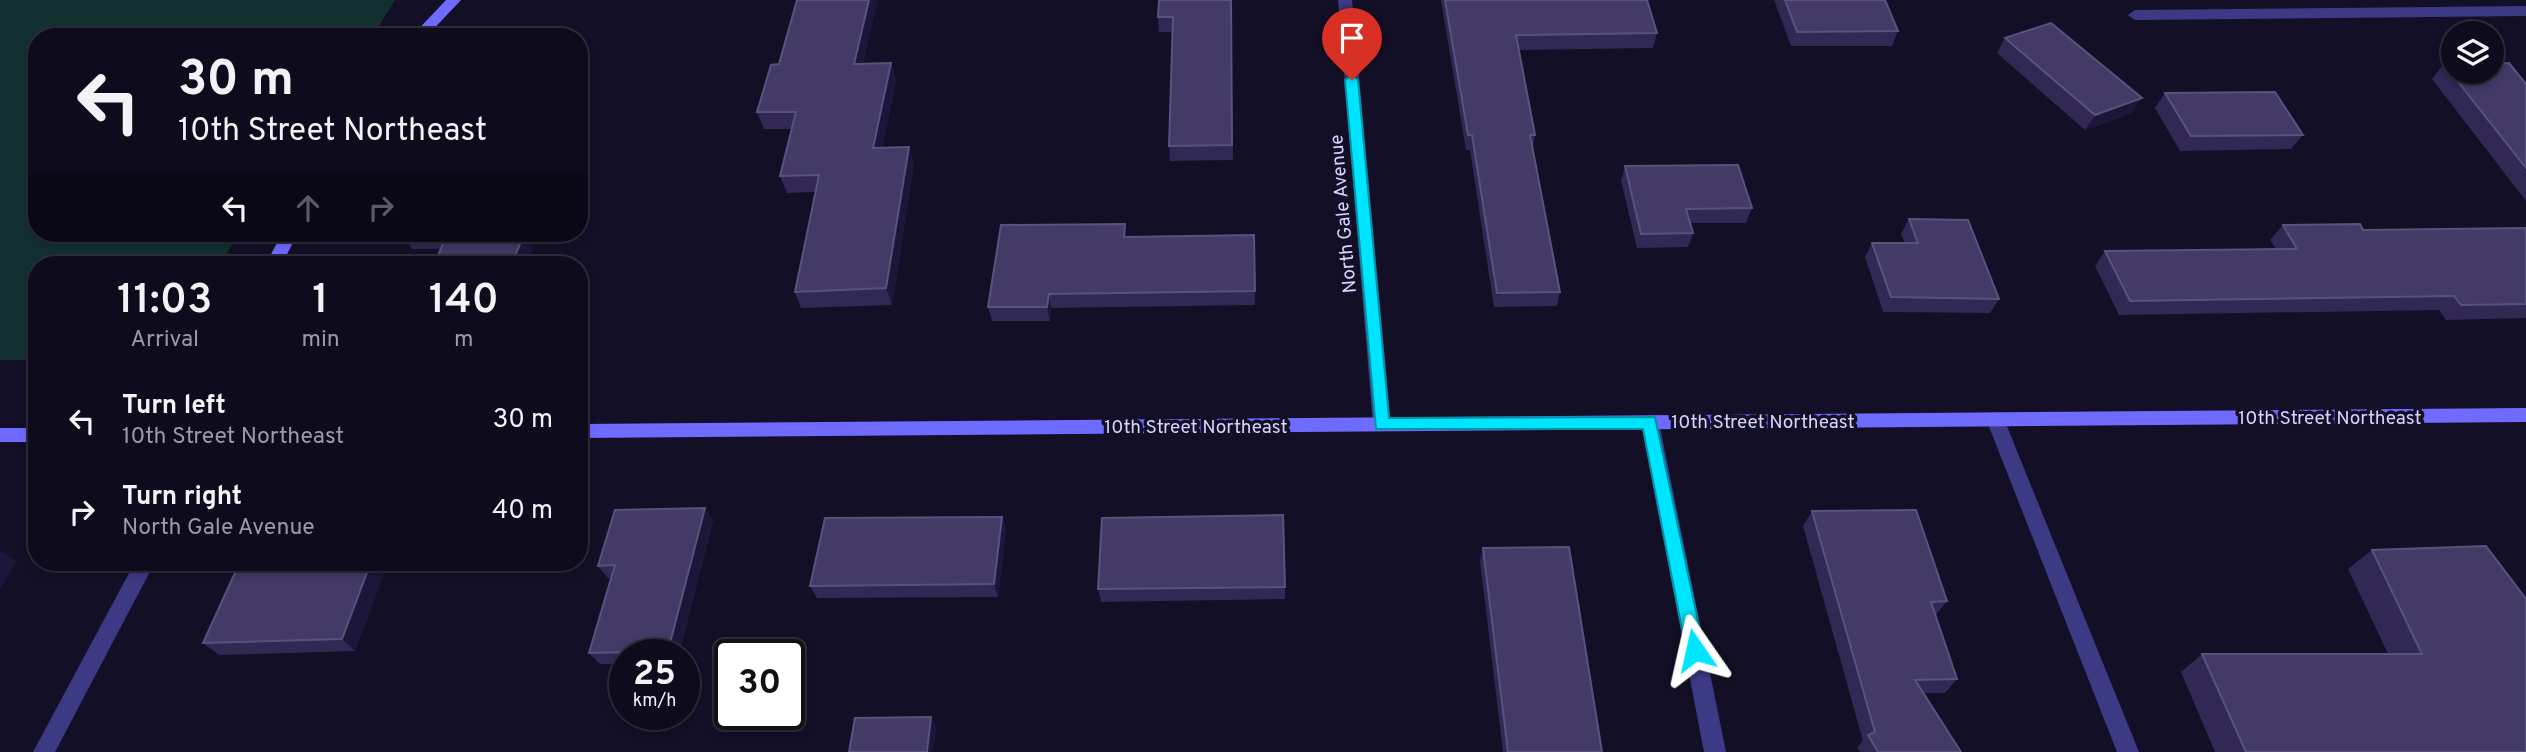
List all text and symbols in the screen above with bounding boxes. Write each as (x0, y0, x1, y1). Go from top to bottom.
pin (1322, 8, 1382, 80)
icon: arrive (1333, 19, 1371, 57)
map controls (2441, 21, 2504, 84)
button: layers (2441, 21, 2504, 84)
text: 30 m (178, 51, 294, 113)
icon: left (63, 56, 154, 147)
text: 10th Street Northeast (178, 112, 487, 152)
street label: North Gale Avenue (1325, 134, 1363, 294)
icon: left (216, 189, 254, 227)
icon: ahead (289, 189, 327, 227)
icon: right (362, 189, 400, 227)
text: 11:03 (117, 275, 212, 328)
text: 1 (312, 275, 329, 328)
text: 140 (429, 275, 499, 328)
text: Arrival (130, 326, 199, 355)
text: min (301, 326, 340, 355)
text: m (454, 326, 474, 355)
text: Turn left (122, 390, 226, 423)
icon: left (63, 402, 101, 440)
text: 30 m (493, 404, 553, 437)
street label: 10th Street Northeast (2238, 407, 2422, 431)
street label: 10th Street Northeast (1671, 411, 1855, 435)
street label: 10th Street Northeast (1104, 416, 1288, 440)
text: 10th Street Northeast (122, 423, 344, 452)
text: Turn right (122, 481, 242, 514)
icon: right (63, 493, 101, 531)
text: 40 m (492, 495, 553, 528)
text: North Gale Avenue (122, 514, 315, 543)
position arrow (1658, 613, 1732, 687)
speed limit sign: 30 (714, 639, 805, 730)
text: 25 (633, 653, 676, 697)
text: km/h (633, 690, 676, 713)

